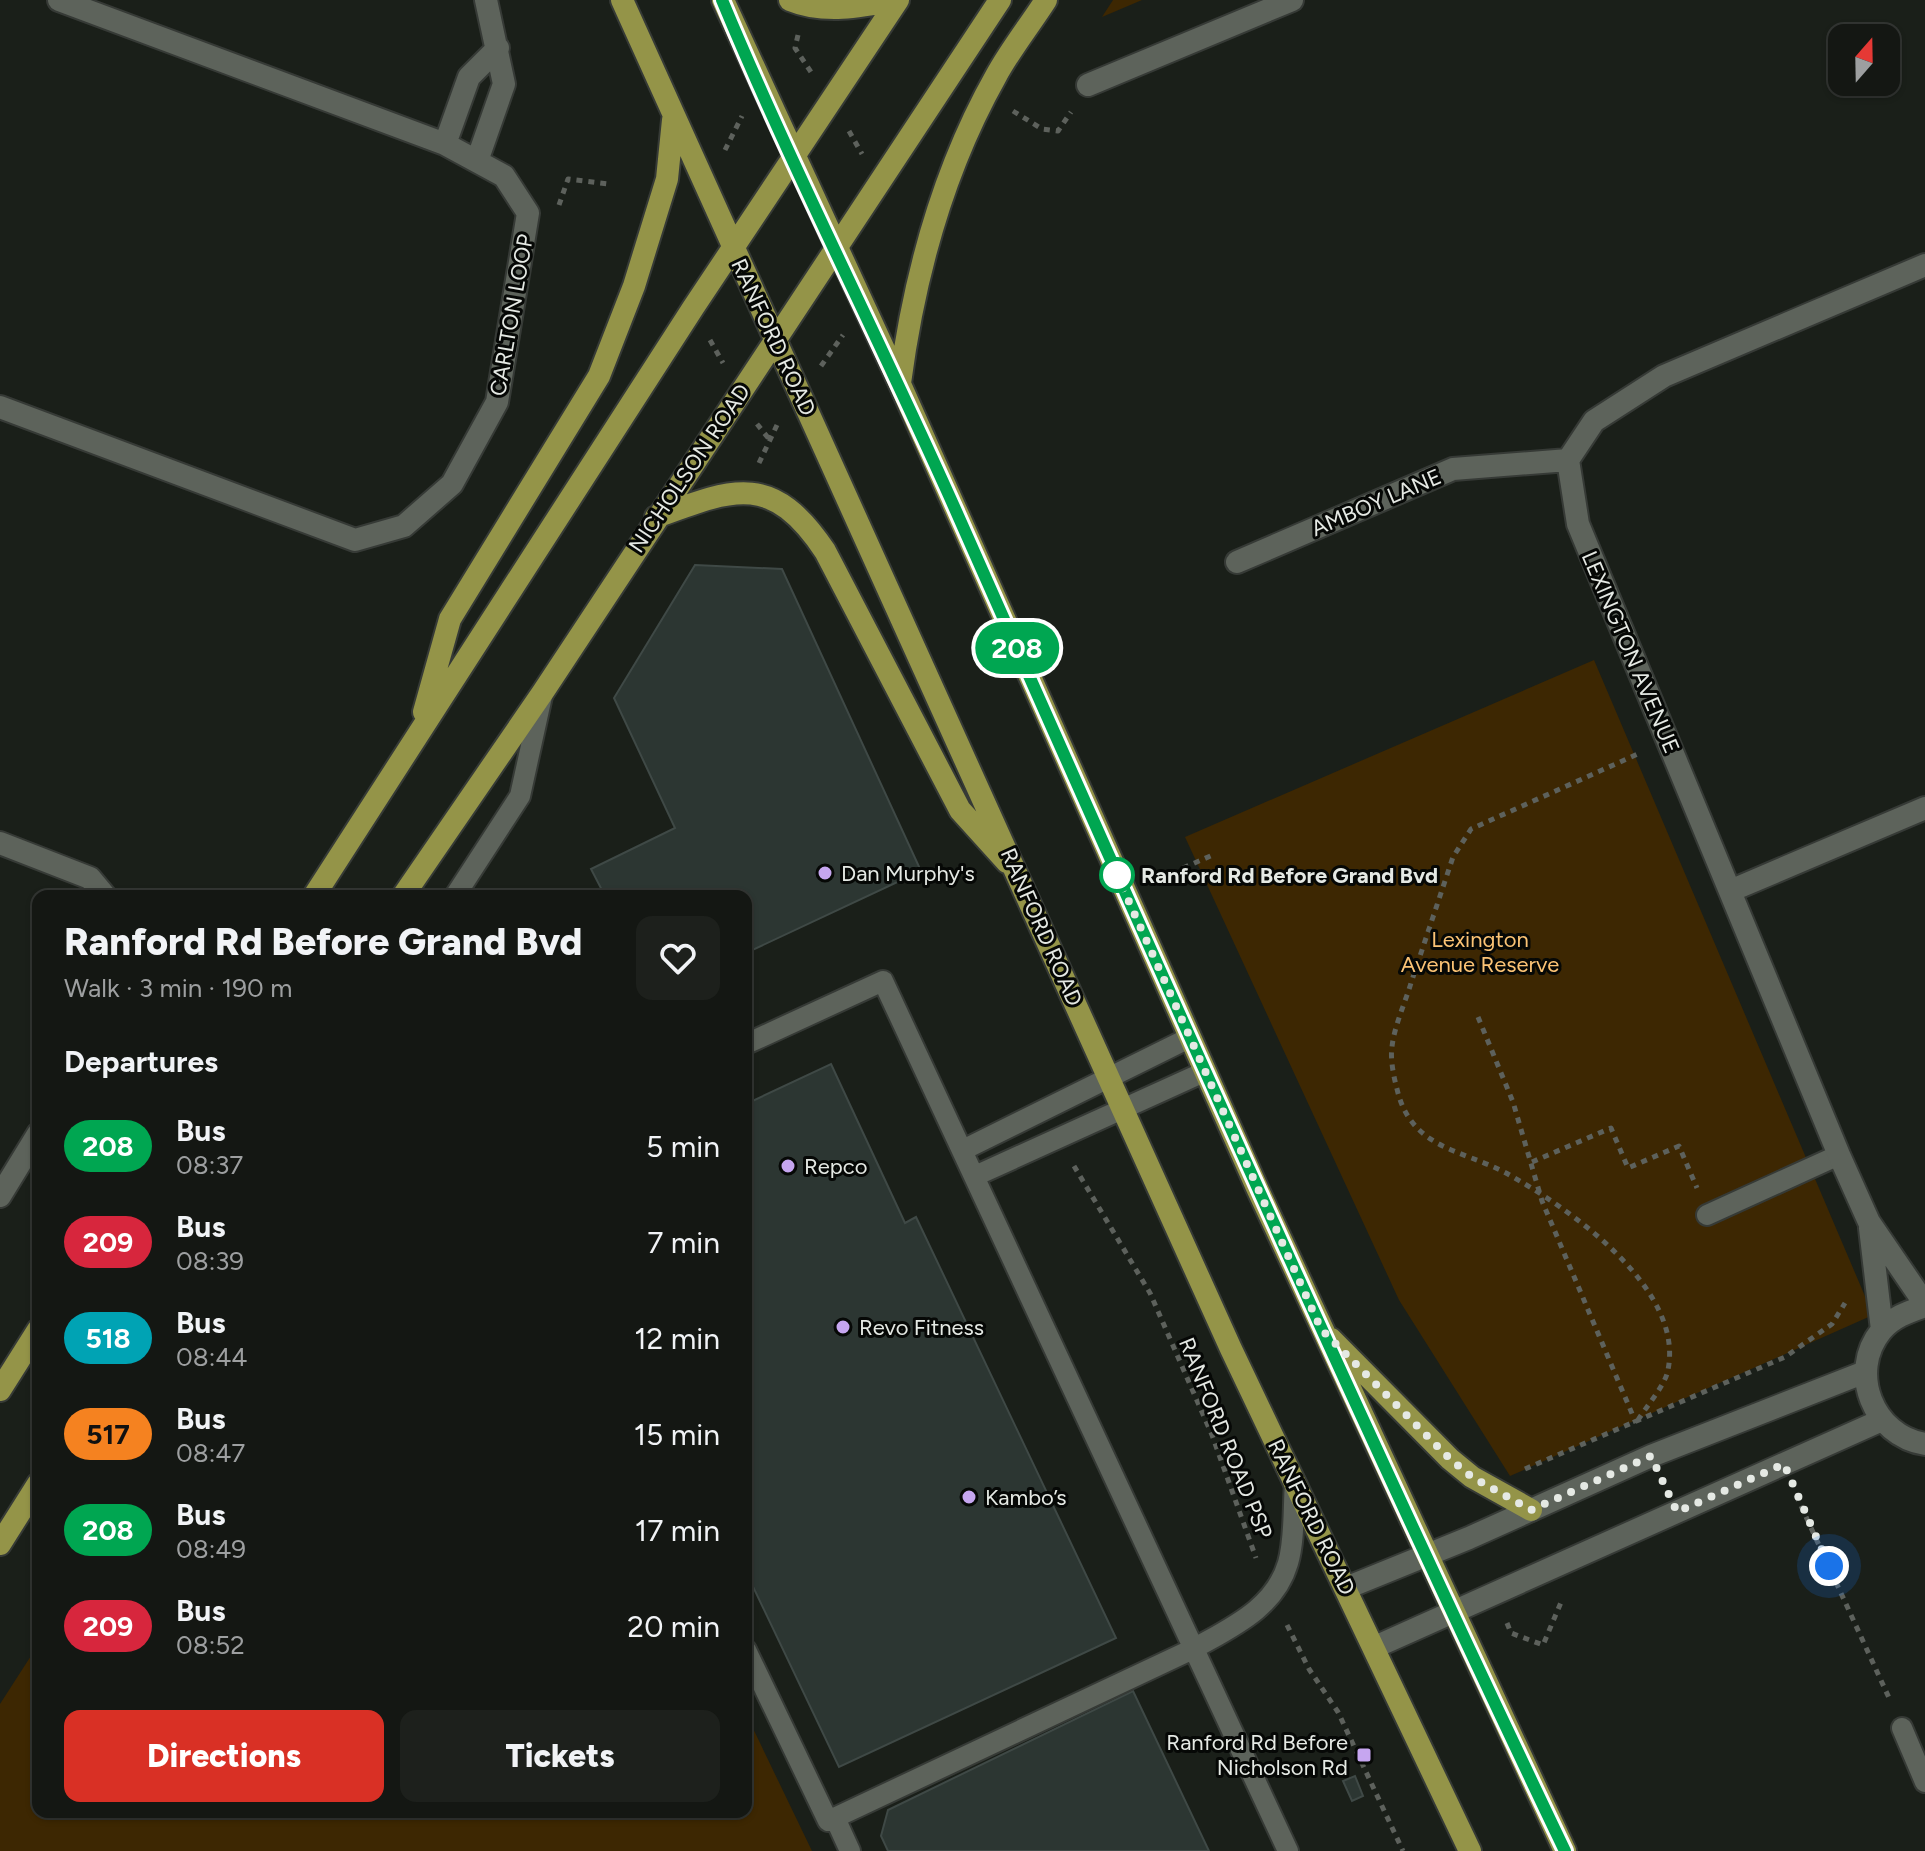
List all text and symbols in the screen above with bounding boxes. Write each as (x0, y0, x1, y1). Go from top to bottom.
north arrow (1828, 24, 1900, 96)
map controls (1828, 24, 1900, 96)
street label: CARLTON LOOP (484, 232, 539, 398)
street label: RANFORD ROAD (725, 254, 822, 420)
street label: NICHOLSON ROAD (623, 379, 756, 558)
street label: AMBOY LANE (1307, 463, 1445, 542)
street label: LEXINGTON AVENUE (1576, 547, 1685, 757)
line badge: 208 (971, 622, 1063, 674)
text: 208 (991, 631, 1043, 665)
street label: RANFORD ROAD (995, 844, 1088, 1010)
marker: Ranford Rd Before Grand Bvd (1100, 858, 1134, 892)
place label: Dan Murphy's (841, 860, 975, 887)
place label: Ranford Rd Before Grand Bvd (1141, 862, 1438, 889)
marker: Dan Murphy's (816, 864, 834, 882)
button: heart (636, 916, 720, 1000)
text: Ranford Rd Before Grand Bvd (64, 919, 582, 965)
park label: Lexington Avenue Reserve (1401, 926, 1559, 978)
text: Walk · 3 min · 190 m (64, 972, 292, 1004)
text: Departures (64, 1043, 218, 1080)
text: Bus (176, 1112, 225, 1149)
text: 5 min (646, 1128, 720, 1165)
text: 208 (82, 1129, 134, 1163)
text: 08:37 (176, 1149, 243, 1181)
place label: Repco (804, 1153, 867, 1180)
marker: Repco (779, 1157, 797, 1175)
text: Bus (176, 1208, 225, 1245)
text: 7 min (647, 1224, 720, 1261)
text: 209 (83, 1225, 133, 1259)
text: 08:39 (176, 1245, 244, 1277)
text: Bus (176, 1304, 225, 1341)
place label: Revo Fitness (859, 1314, 984, 1341)
marker: Revo Fitness (834, 1318, 852, 1336)
text: 12 min (634, 1320, 720, 1357)
text: 518 (85, 1321, 131, 1355)
street label: RANFORD ROAD PSP (1173, 1334, 1278, 1543)
text: 08:44 (176, 1341, 248, 1373)
text: Bus (176, 1400, 225, 1437)
text: 15 min (634, 1416, 720, 1453)
text: 517 (86, 1417, 130, 1451)
street label: RANFORD ROAD (1262, 1435, 1361, 1600)
text: 08:47 (176, 1437, 245, 1469)
place label: Kambo’s (985, 1484, 1067, 1511)
marker: Kambo’s (960, 1488, 978, 1506)
text: Bus (176, 1496, 225, 1533)
text: 17 min (635, 1512, 720, 1549)
text: 208 (82, 1513, 134, 1547)
text: 08:49 (176, 1533, 246, 1565)
your location (1809, 1546, 1849, 1586)
text: Bus (176, 1592, 225, 1629)
text: 20 min (627, 1608, 720, 1645)
text: 209 (83, 1609, 133, 1643)
text: 08:52 (176, 1629, 245, 1661)
button: Directions (64, 1710, 384, 1802)
button: Tickets (400, 1710, 720, 1802)
place label: Ranford Rd Before Nicholson Rd (1166, 1729, 1348, 1781)
marker: Ranford Rd Before Nicholson Rd (1355, 1746, 1373, 1764)

